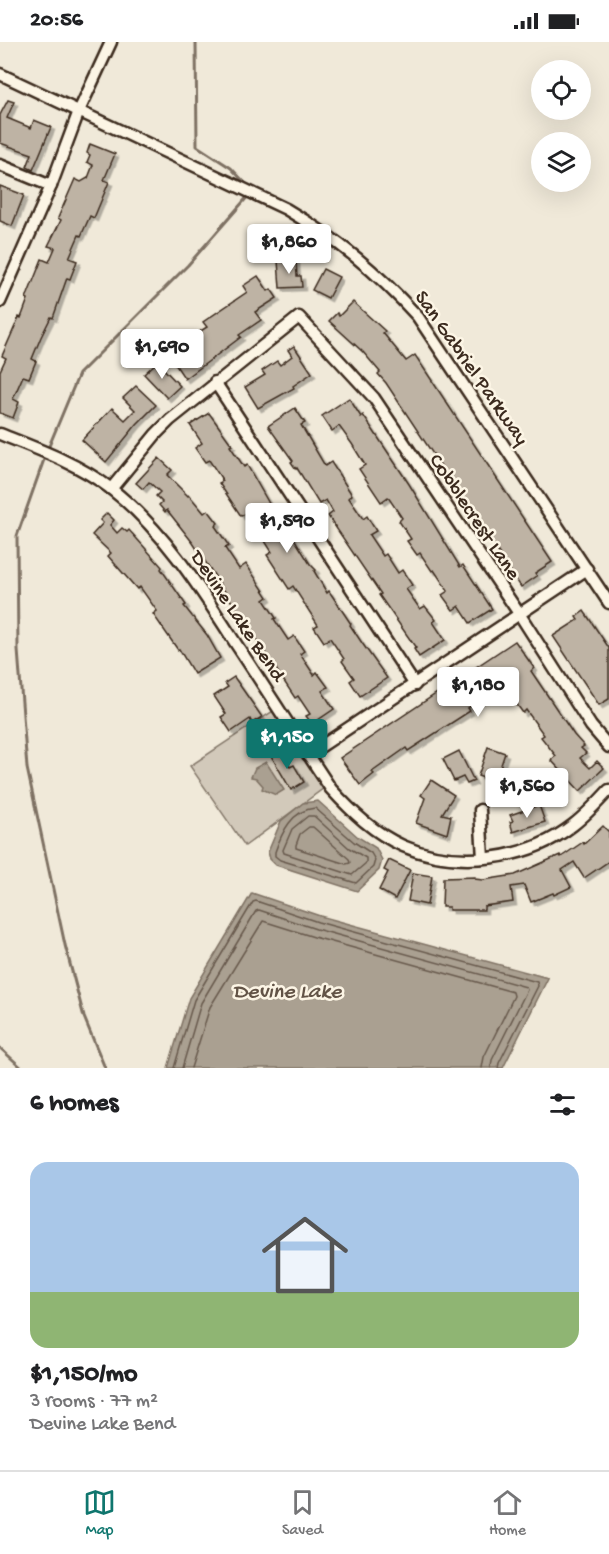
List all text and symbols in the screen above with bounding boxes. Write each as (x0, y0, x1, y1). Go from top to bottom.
text: 20:56 (30, 8, 83, 34)
map controls (531, 60, 591, 192)
button: locate (531, 60, 591, 120)
button: layers (531, 132, 591, 192)
pin: $1,860 (240, 224, 338, 275)
text: $1,860 (261, 232, 317, 255)
street label: San Gabriel Parkway (407, 287, 533, 451)
pin: $1,690 (113, 329, 211, 380)
text: $1,690 (135, 337, 189, 360)
street label: Cobblecrest Lane (422, 450, 525, 587)
pin: $1,590 (238, 503, 336, 554)
text: $1,590 (259, 511, 315, 534)
street label: Devine Lake Bend (182, 545, 290, 689)
pin: $1,180 (429, 667, 527, 718)
text: $1,180 (451, 675, 505, 698)
pin: $1,150 (238, 719, 336, 770)
text: $1,150 (260, 727, 314, 750)
pin: $1,560 (478, 768, 576, 819)
text: $1,560 (499, 776, 555, 799)
water label: Devine Lake (233, 980, 343, 1006)
icon: filters (546, 1088, 579, 1121)
text: 6 homes (30, 1089, 118, 1120)
icon: home (251, 1201, 359, 1309)
text: $1,150/mo (30, 1360, 137, 1391)
text: 3 rooms · 77 m² (30, 1391, 158, 1414)
text: Devine Lake Bend (30, 1414, 175, 1437)
tab: Map (83, 1486, 116, 1541)
tab: Saved (282, 1486, 323, 1541)
tab: Home (489, 1486, 526, 1541)

